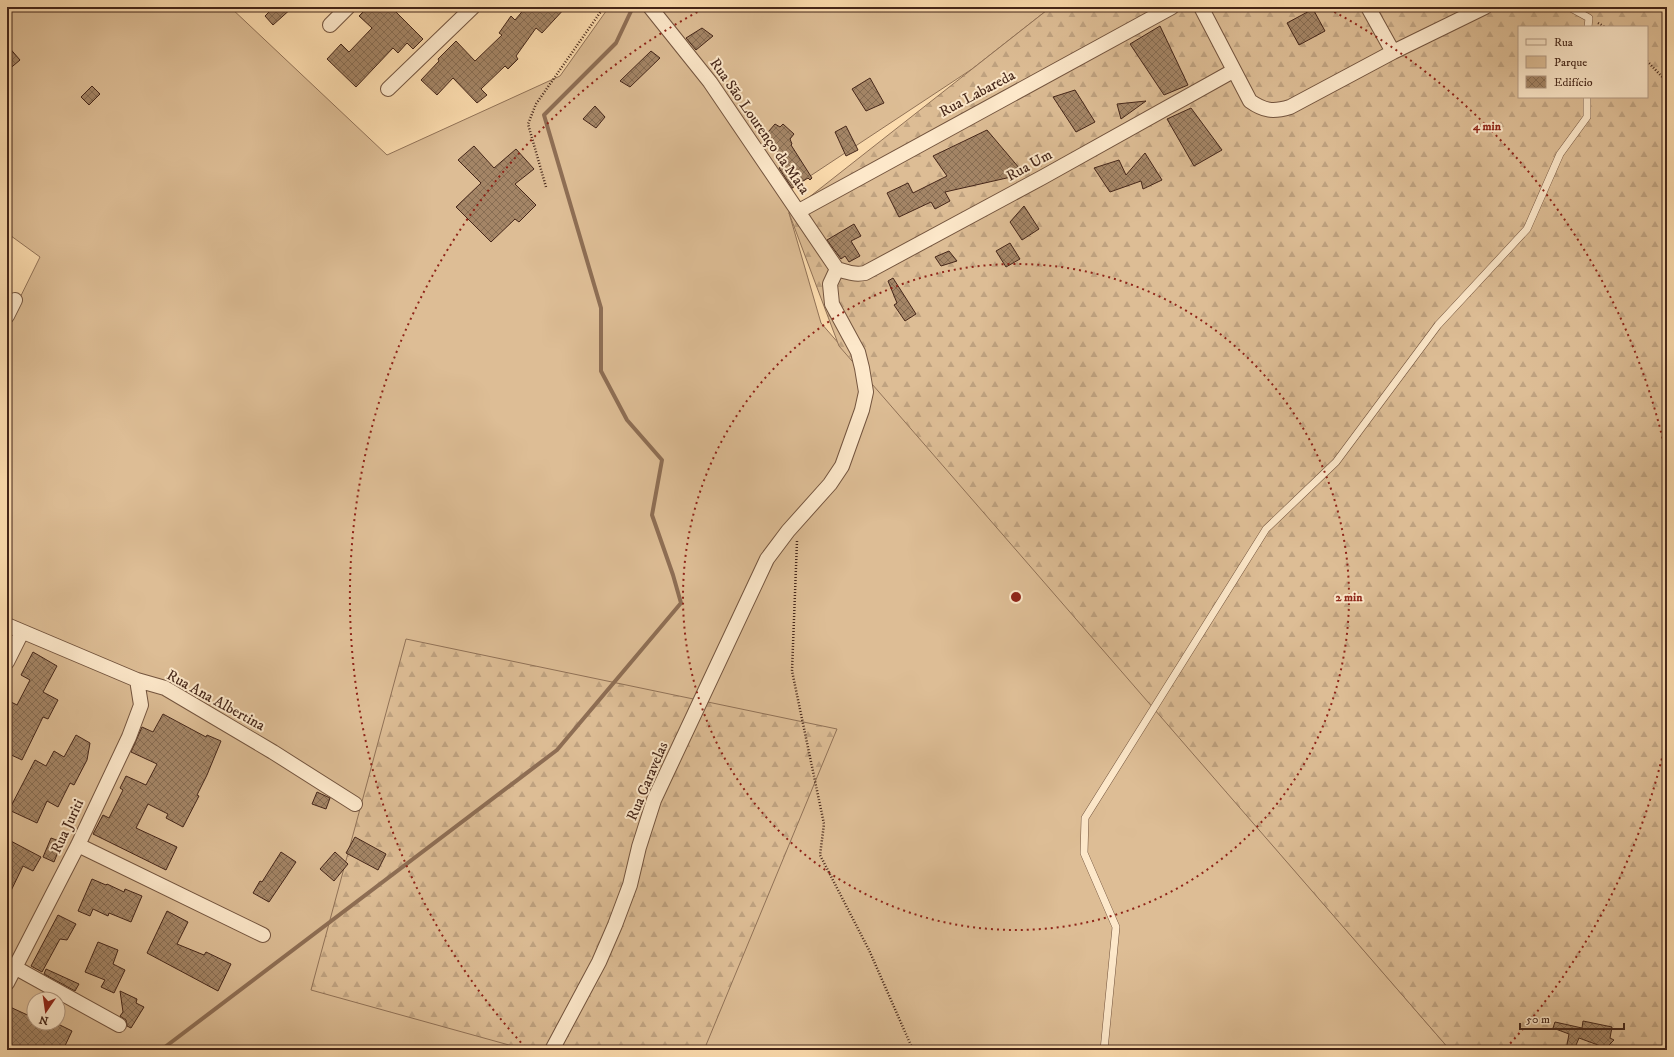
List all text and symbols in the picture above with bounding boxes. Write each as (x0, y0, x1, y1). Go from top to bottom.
legend (1518, 26, 1648, 98)
text: Rua (1554, 35, 1574, 50)
street label: Rua São Lourenço da Mata (705, 55, 814, 199)
text: Parque (1554, 55, 1587, 70)
street label: Rua Labareda (936, 65, 1019, 121)
text: Edifício (1554, 75, 1593, 90)
text: 4 min (1472, 119, 1502, 134)
street label: Rua Um (1003, 145, 1055, 186)
centre of rings (1009, 590, 1023, 604)
text: 2 min (1336, 590, 1363, 605)
street label: Rua Ana Albertina (163, 666, 269, 736)
street label: Rua Caravelas (622, 739, 673, 823)
street label: Rua Juriti (47, 796, 88, 856)
north arrow (26, 991, 66, 1031)
scale bar (1520, 1005, 1624, 1031)
text: N (38, 1012, 50, 1028)
text: 50 m (1526, 1012, 1550, 1027)

